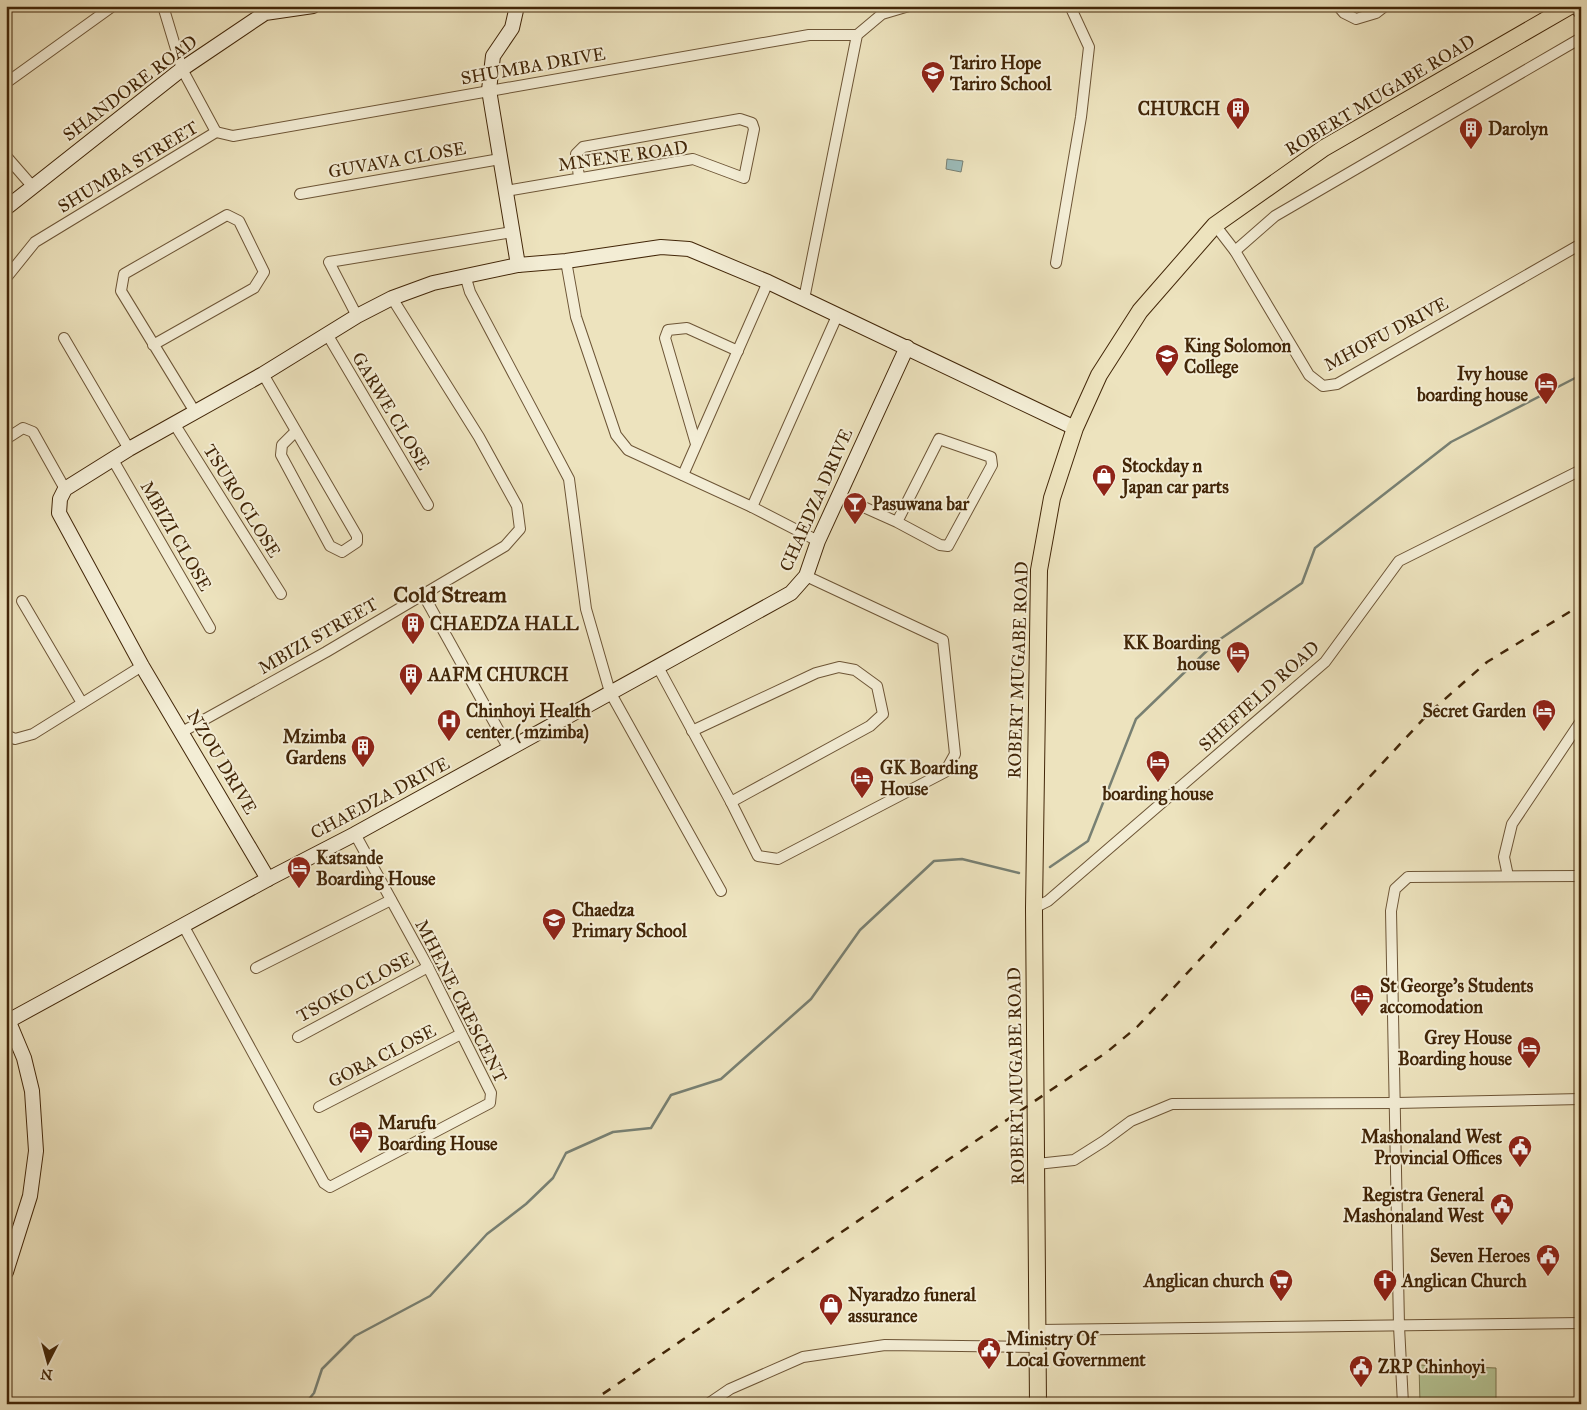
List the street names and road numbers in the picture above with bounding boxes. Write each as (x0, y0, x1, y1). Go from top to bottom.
street label: SHANDORE ROAD (58, 30, 202, 146)
street label: ROBERT MUGABE ROAD (1281, 30, 1479, 160)
street label: SHUMBA DRIVE (459, 42, 607, 90)
street label: SHUMBA STREET (54, 116, 202, 218)
street label: MNENE ROAD (557, 136, 689, 176)
street label: GUVAVA CLOSE (326, 137, 468, 183)
street label: MHOFU DRIVE (1320, 292, 1452, 376)
street label: GARWE CLOSE (347, 348, 435, 474)
street label: CHAEDZA DRIVE (775, 425, 857, 575)
street label: TSURO CLOSE (198, 440, 286, 562)
street label: MBIZI CLOSE (136, 477, 216, 595)
street label: ROBERT MUGABE ROAD (1003, 561, 1033, 779)
street label: MBIZI STREET (254, 593, 382, 679)
street label: SHEFIELD ROAD (1194, 636, 1324, 756)
street label: NZOU DRIVE (182, 706, 262, 818)
street label: CHAEDZA DRIVE (307, 752, 453, 844)
street label: MHENE CRESCENT (410, 916, 512, 1086)
street label: TSOKO CLOSE (293, 947, 417, 1027)
street label: ROBERT MUGABE ROAD (1003, 967, 1029, 1185)
street label: GORA CLOSE (324, 1019, 440, 1093)

